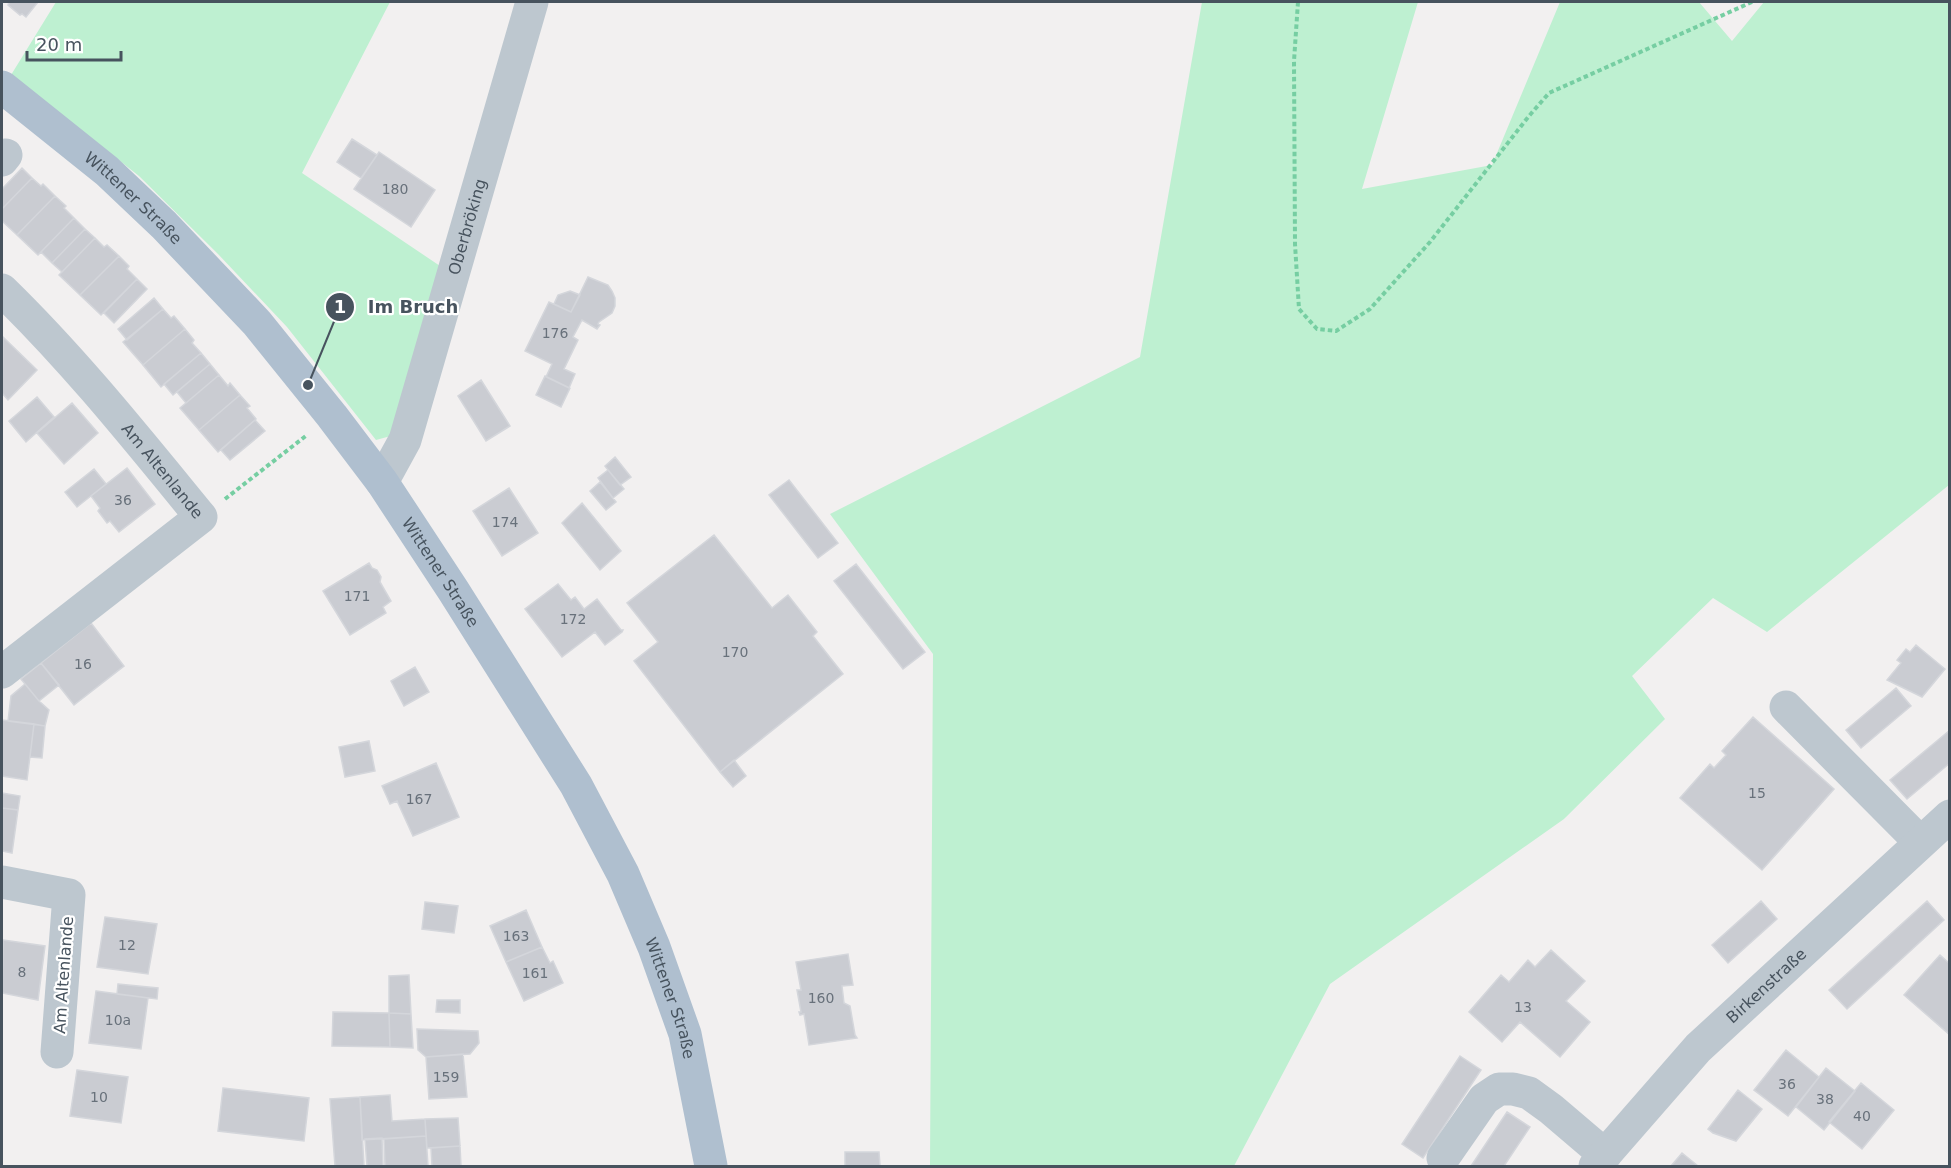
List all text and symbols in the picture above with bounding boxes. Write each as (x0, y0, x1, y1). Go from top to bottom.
scale bar (27, 24, 122, 62)
text: 20 m (36, 34, 82, 55)
street label: Wittener Straße (81, 148, 186, 248)
street label: Oberbröking (444, 176, 490, 277)
house number: 180 (382, 181, 408, 197)
callout: Im Bruch (325, 289, 470, 325)
text: 1 (334, 296, 346, 317)
text: Im Bruch (368, 296, 458, 317)
house number: 176 (542, 325, 568, 341)
street label: Am Altenlande (118, 419, 207, 522)
house number: 36 (114, 492, 132, 508)
street label: Wittener Straße (398, 514, 483, 631)
house number: 174 (492, 514, 518, 530)
house number: 171 (344, 588, 370, 604)
house number: 172 (560, 611, 586, 627)
house number: 170 (722, 644, 748, 660)
house number: 16 (74, 656, 92, 672)
house number: 15 (1748, 785, 1766, 801)
house number: 167 (406, 791, 432, 807)
street label: Am Altenlande (50, 916, 77, 1034)
house number: 163 (503, 928, 529, 944)
street label: Wittener Straße (641, 935, 699, 1060)
house number: 12 (118, 937, 136, 953)
street label: Birkenstraße (1722, 944, 1810, 1027)
house number: 8 (18, 964, 26, 980)
house number: 161 (522, 965, 548, 981)
house number: 160 (808, 990, 834, 1006)
house number: 13 (1514, 999, 1532, 1015)
house number: 10a (105, 1012, 131, 1028)
house number: 159 (433, 1069, 459, 1085)
house number: 36 (1778, 1076, 1796, 1092)
house number: 10 (90, 1089, 108, 1105)
house number: 38 (1816, 1091, 1834, 1107)
house number: 40 (1853, 1108, 1871, 1124)

